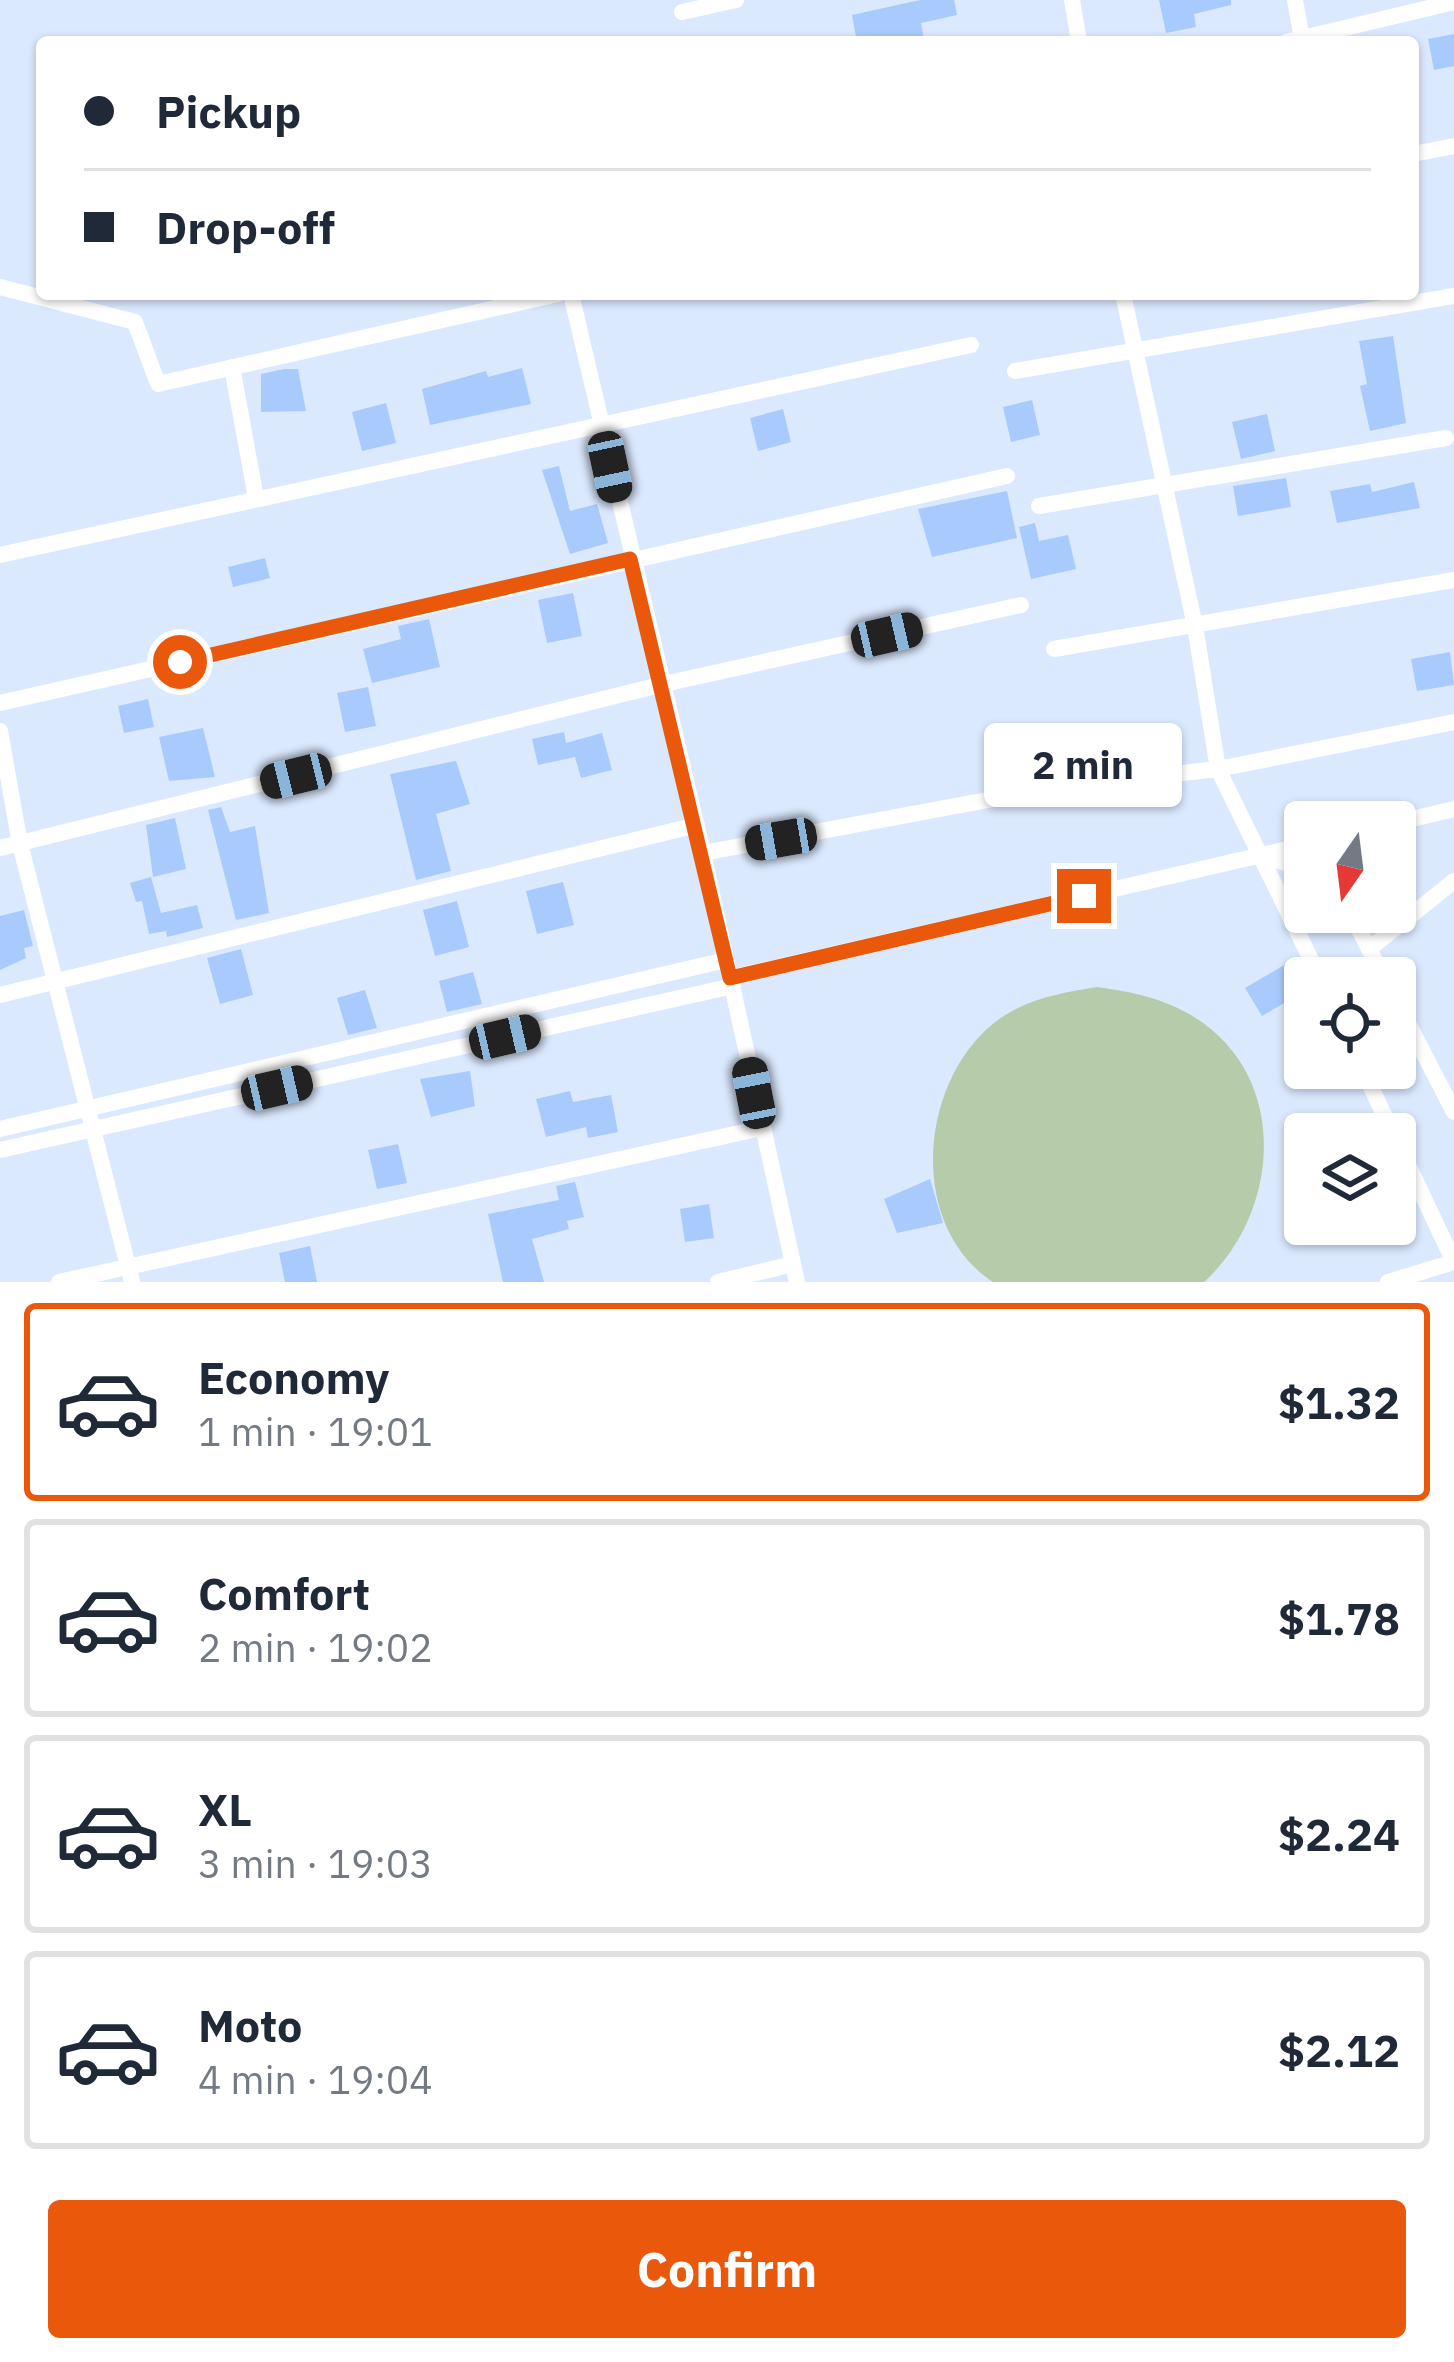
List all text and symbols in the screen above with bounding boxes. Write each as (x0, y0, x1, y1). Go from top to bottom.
text: Pickup (156, 82, 301, 140)
text: Drop-off (156, 198, 335, 256)
car (585, 428, 635, 506)
car (848, 609, 926, 661)
route start (153, 635, 207, 689)
callout: 2 min (985, 722, 1183, 806)
text: 2 min (1032, 739, 1134, 790)
car (257, 750, 335, 802)
north arrow (1284, 801, 1416, 933)
map controls (1284, 801, 1416, 1245)
car (742, 815, 820, 863)
route end (1057, 869, 1111, 923)
button: locate (1284, 957, 1416, 1089)
car (466, 1011, 544, 1063)
car (729, 1054, 779, 1132)
car (238, 1062, 316, 1114)
button: layers (1284, 1113, 1416, 1245)
icon: car (54, 1348, 162, 1456)
text: Economy (198, 1348, 389, 1406)
text: $1.32 (1278, 1373, 1400, 1431)
text: 1 min · 19:01 (198, 1406, 433, 1457)
icon: car (54, 1564, 162, 1672)
text: Comfort (198, 1564, 370, 1622)
text: $1.78 (1278, 1589, 1400, 1647)
text: 2 min · 19:02 (198, 1622, 433, 1673)
icon: car (54, 1780, 162, 1888)
text: XL (198, 1780, 252, 1838)
text: $2.24 (1278, 1805, 1400, 1863)
text: 3 min · 19:03 (198, 1838, 433, 1889)
icon: car (54, 1996, 162, 2104)
text: Moto (198, 1996, 302, 2054)
text: $2.12 (1278, 2021, 1400, 2079)
text: 4 min · 19:04 (198, 2054, 433, 2105)
button: Confirm (48, 2200, 1406, 2338)

